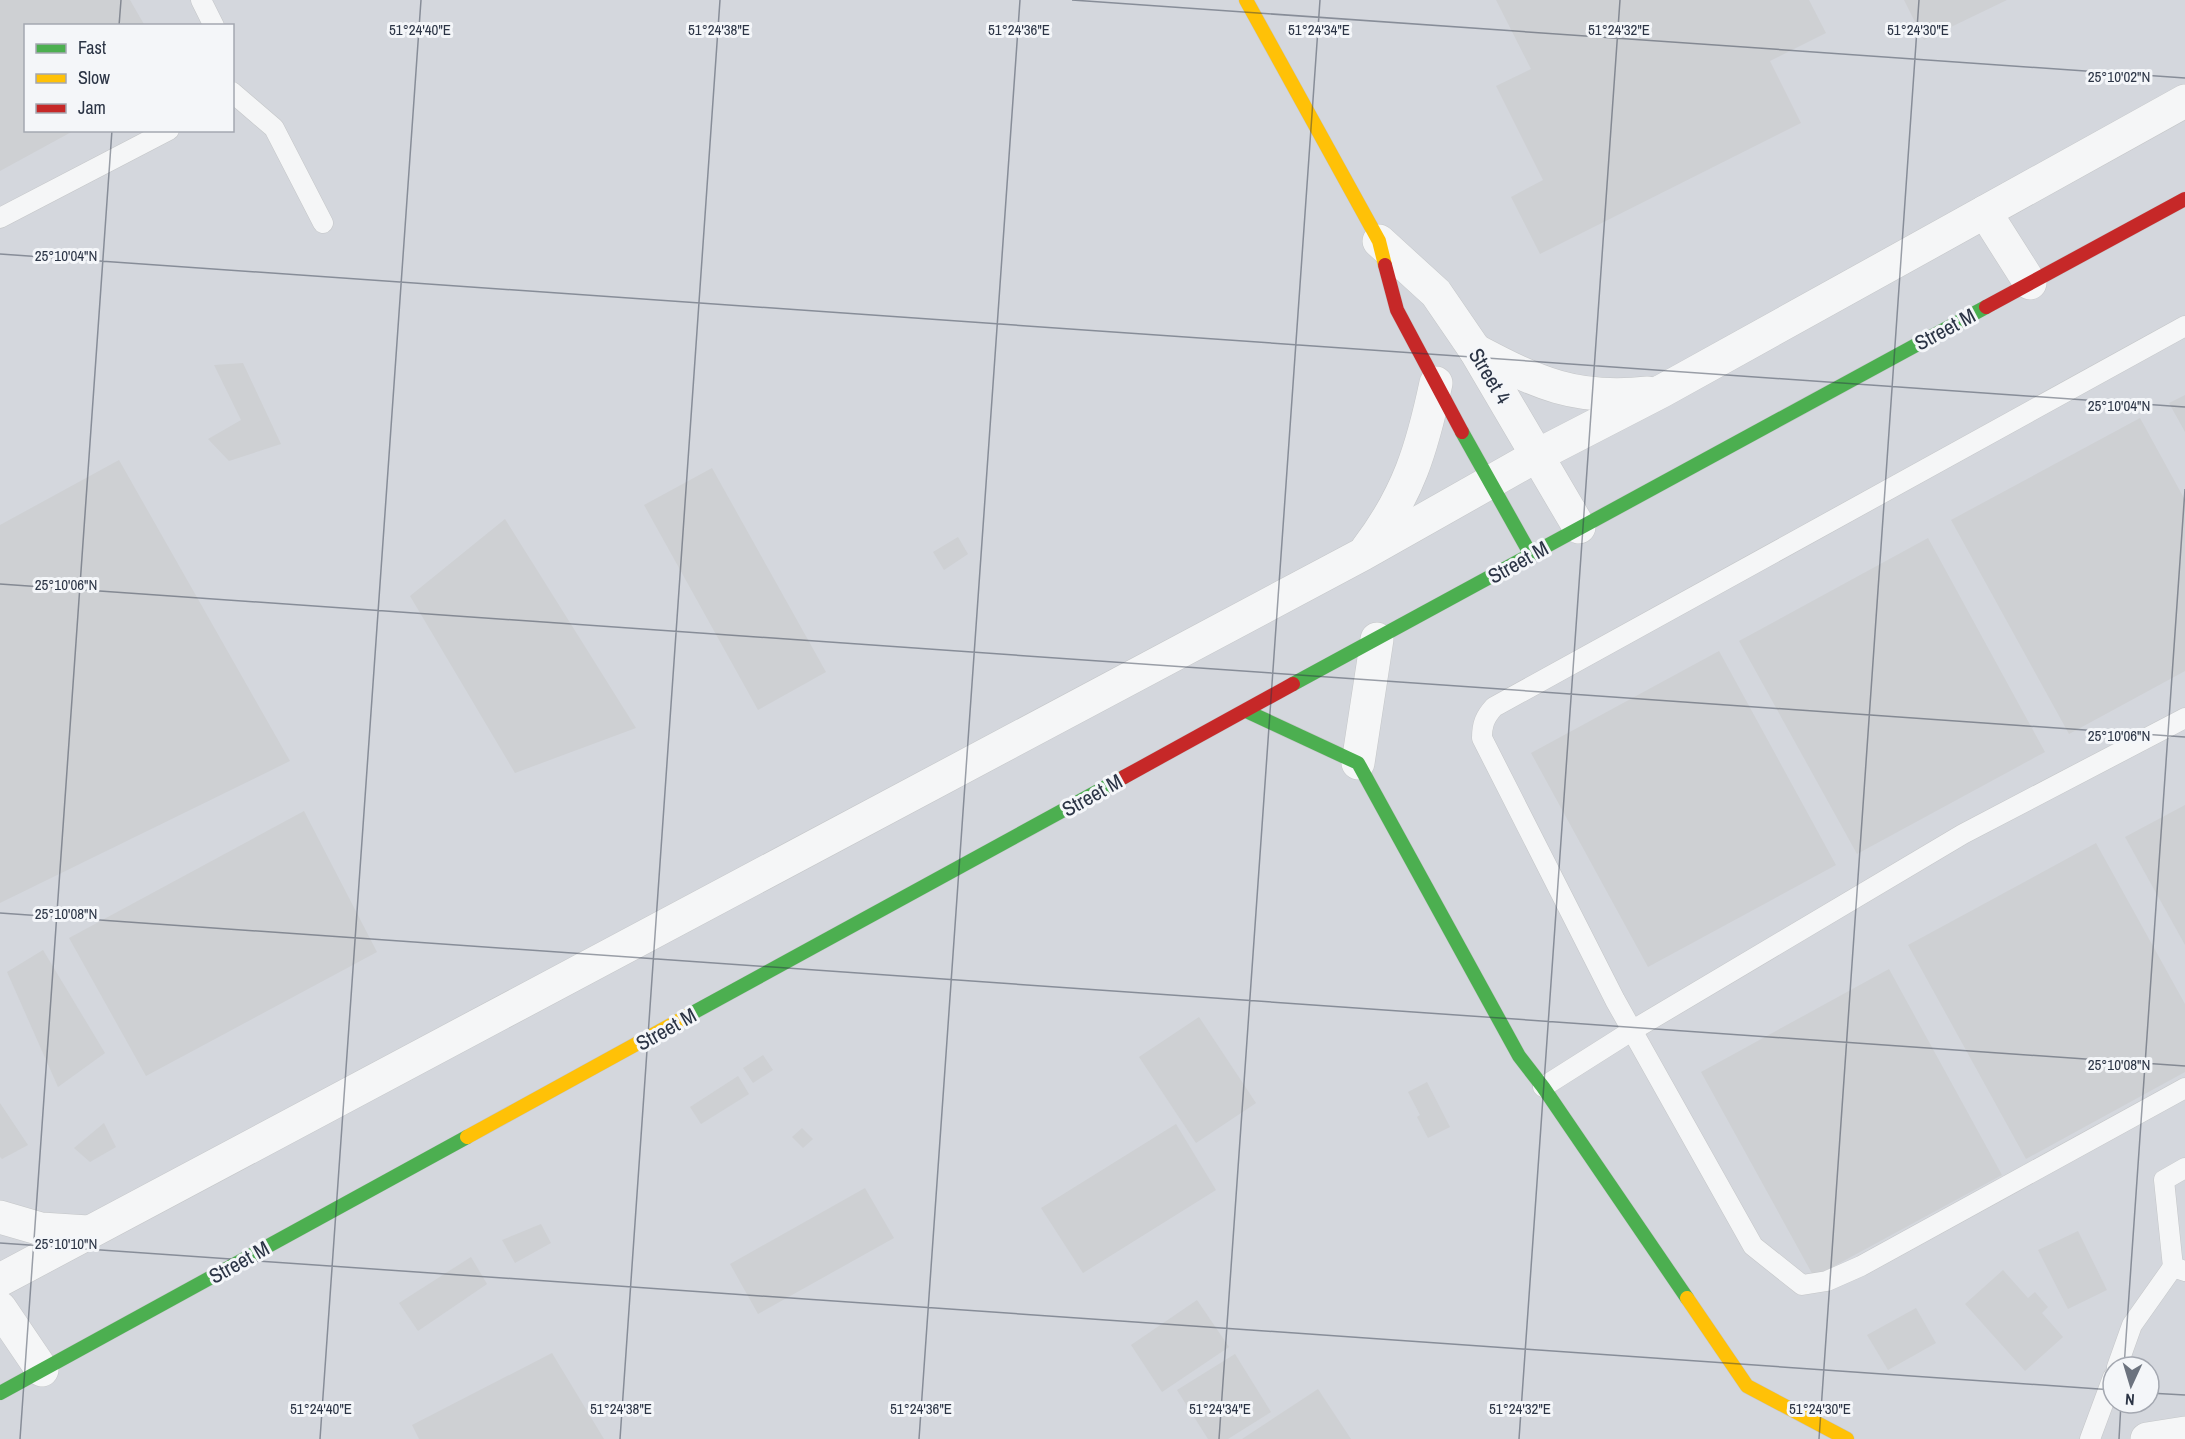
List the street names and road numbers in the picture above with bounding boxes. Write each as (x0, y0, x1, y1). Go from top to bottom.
street label: Street M (1909, 301, 1981, 357)
street label: Street 4 (1462, 343, 1518, 410)
street label: Street M (1483, 534, 1553, 590)
street label: Street M (1057, 767, 1127, 823)
street label: Street M (631, 1001, 701, 1057)
street label: Street M (204, 1234, 274, 1290)

